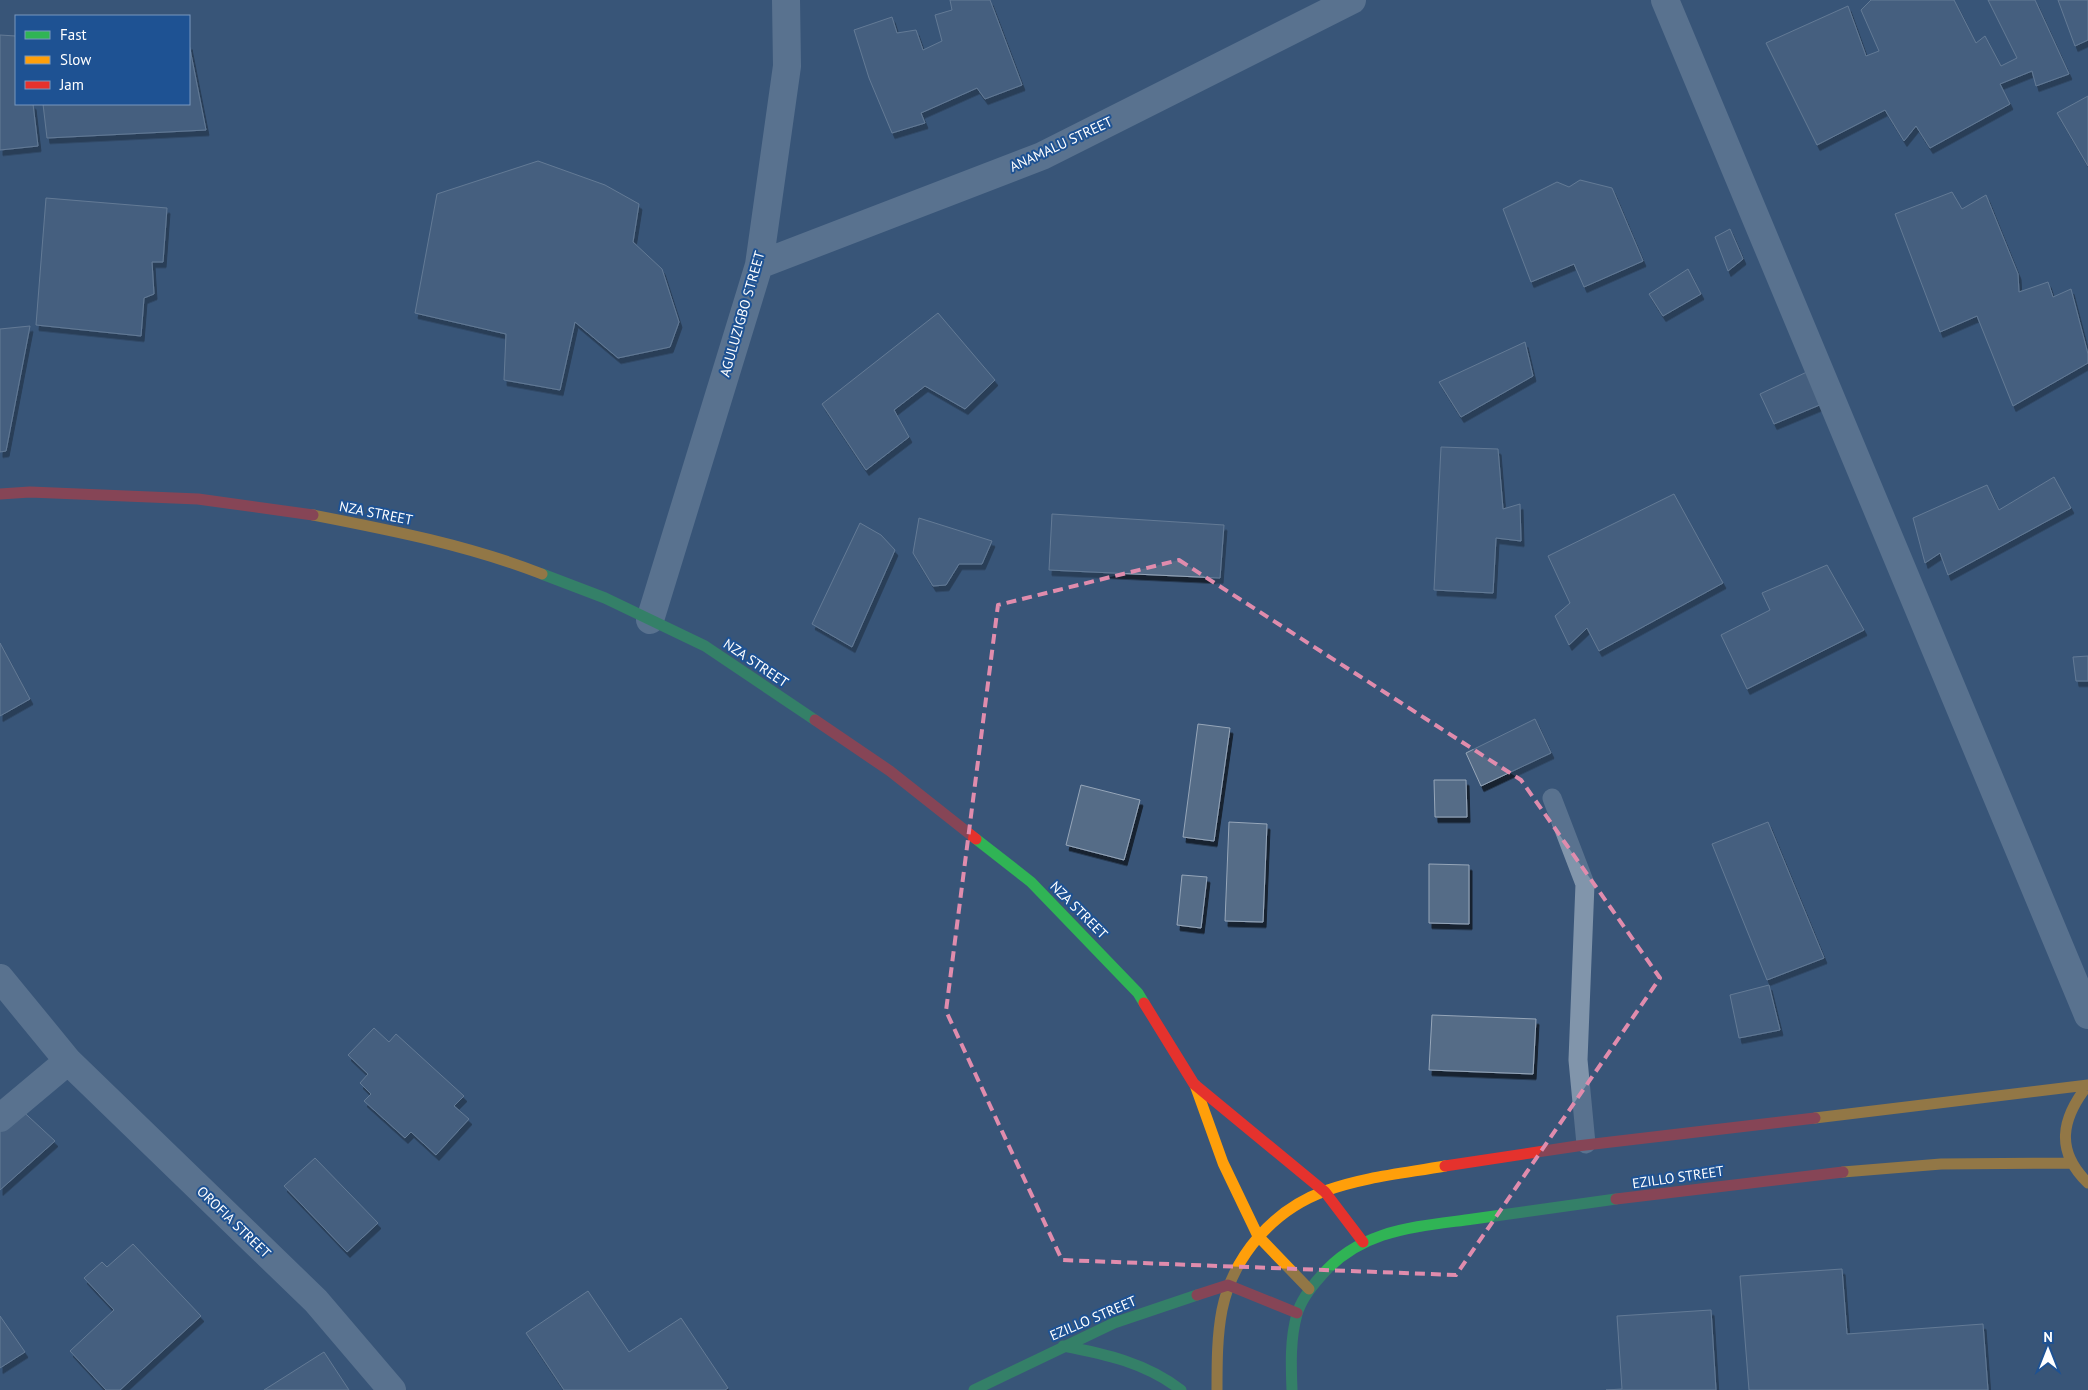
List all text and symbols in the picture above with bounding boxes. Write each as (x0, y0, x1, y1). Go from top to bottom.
legend (15, 15, 190, 105)
text: Fast (60, 25, 87, 44)
text: Slow (60, 50, 91, 69)
text: Jam (59, 75, 84, 94)
street label: ANAMALU STREET (1007, 112, 1116, 176)
street label: AGULUZIGBO STREET (715, 249, 769, 379)
street label: NZA STREET (338, 497, 414, 529)
street label: NZA STREET (720, 635, 792, 691)
street label: NZA STREET (1046, 877, 1112, 943)
street label: EZILLO STREET (1631, 1162, 1725, 1192)
street label: OROFIA STREET (193, 1182, 275, 1262)
street label: EZILLO STREET (1047, 1292, 1139, 1344)
north arrow (2023, 1325, 2073, 1375)
text: N (2043, 1328, 2053, 1346)

